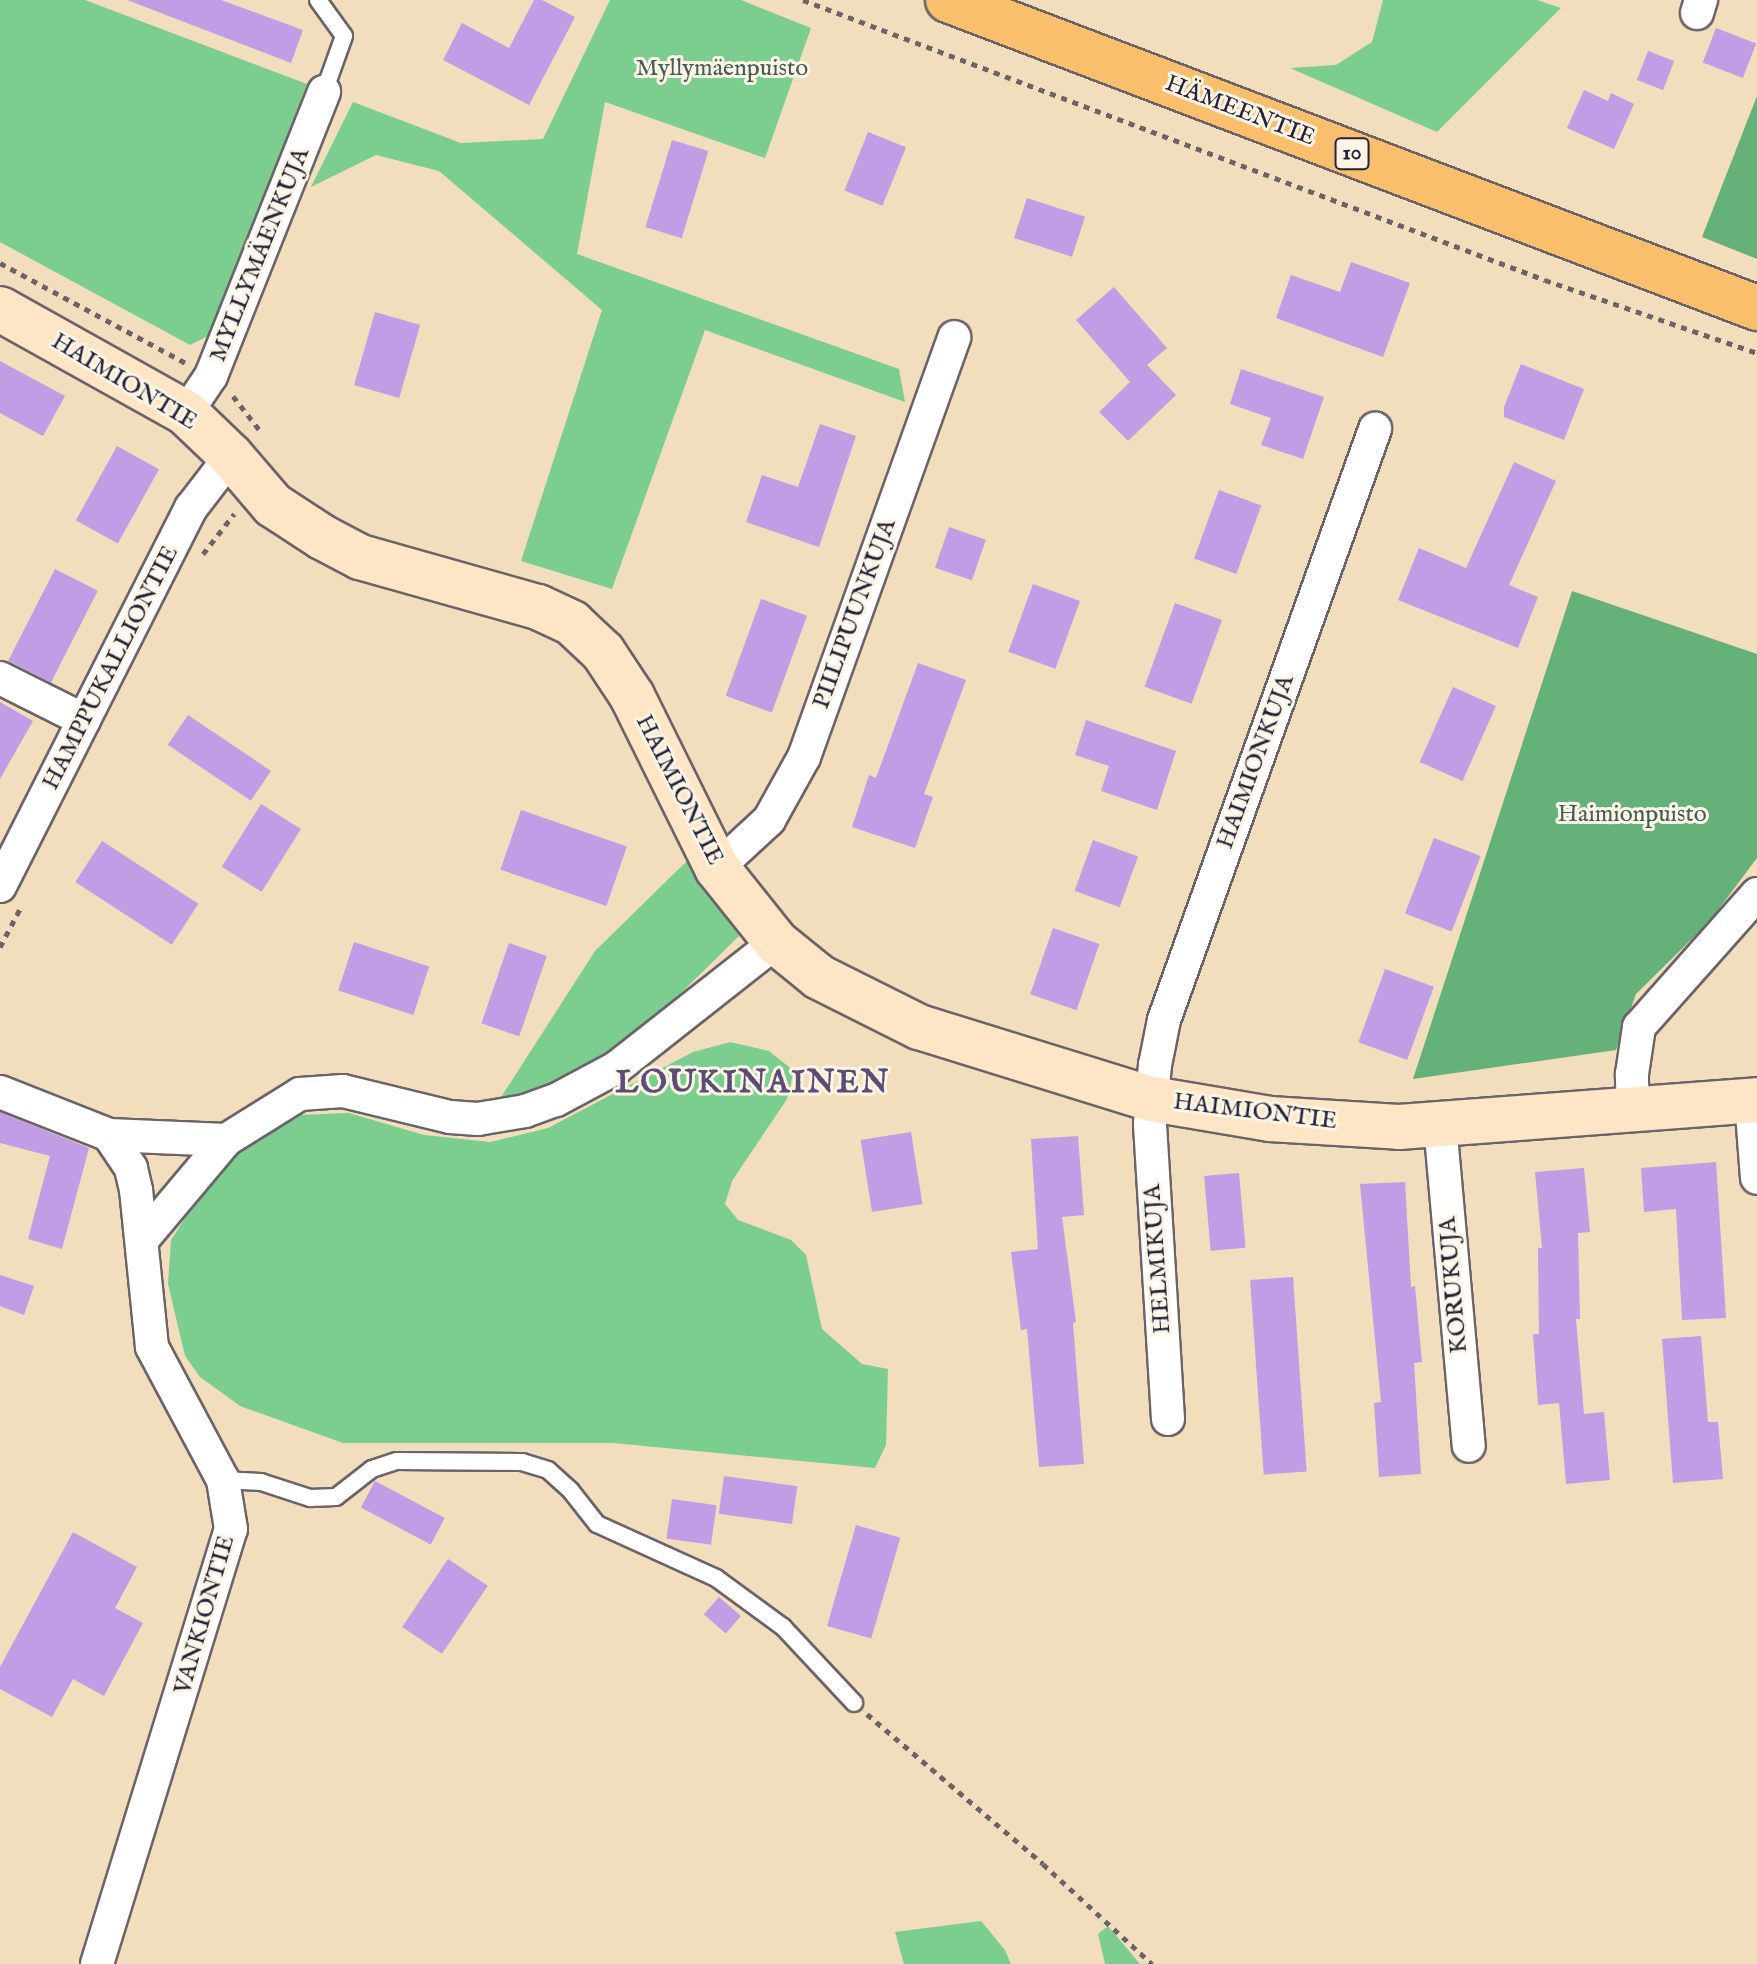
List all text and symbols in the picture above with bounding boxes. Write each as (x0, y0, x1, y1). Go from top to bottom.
park label: Myllymäenpuisto (636, 55, 808, 83)
street label: HÄMEENTIE (1161, 69, 1319, 153)
road number: 10 (1334, 136, 1370, 172)
street label: MYLLYMÄENKUJA (204, 144, 316, 366)
street label: HAIMIONTIE (46, 327, 202, 437)
street label: PIILIPUUNKUJA (807, 515, 903, 713)
street label: HAMPPUKALLIONTIE (37, 541, 185, 795)
street label: HAIMIONKUJA (1211, 671, 1301, 853)
street label: HAIMIONTIE (629, 710, 729, 870)
park label: Haimionpuisto (1557, 801, 1707, 829)
district label: LOUKINAINEN (616, 1065, 890, 1103)
street label: HAIMIONTIE (1172, 1088, 1338, 1136)
street label: HELMIKUJA (1138, 1183, 1178, 1335)
street label: KORUKUJA (1434, 1216, 1474, 1354)
street label: VANKIONTIE (169, 1532, 241, 1698)

